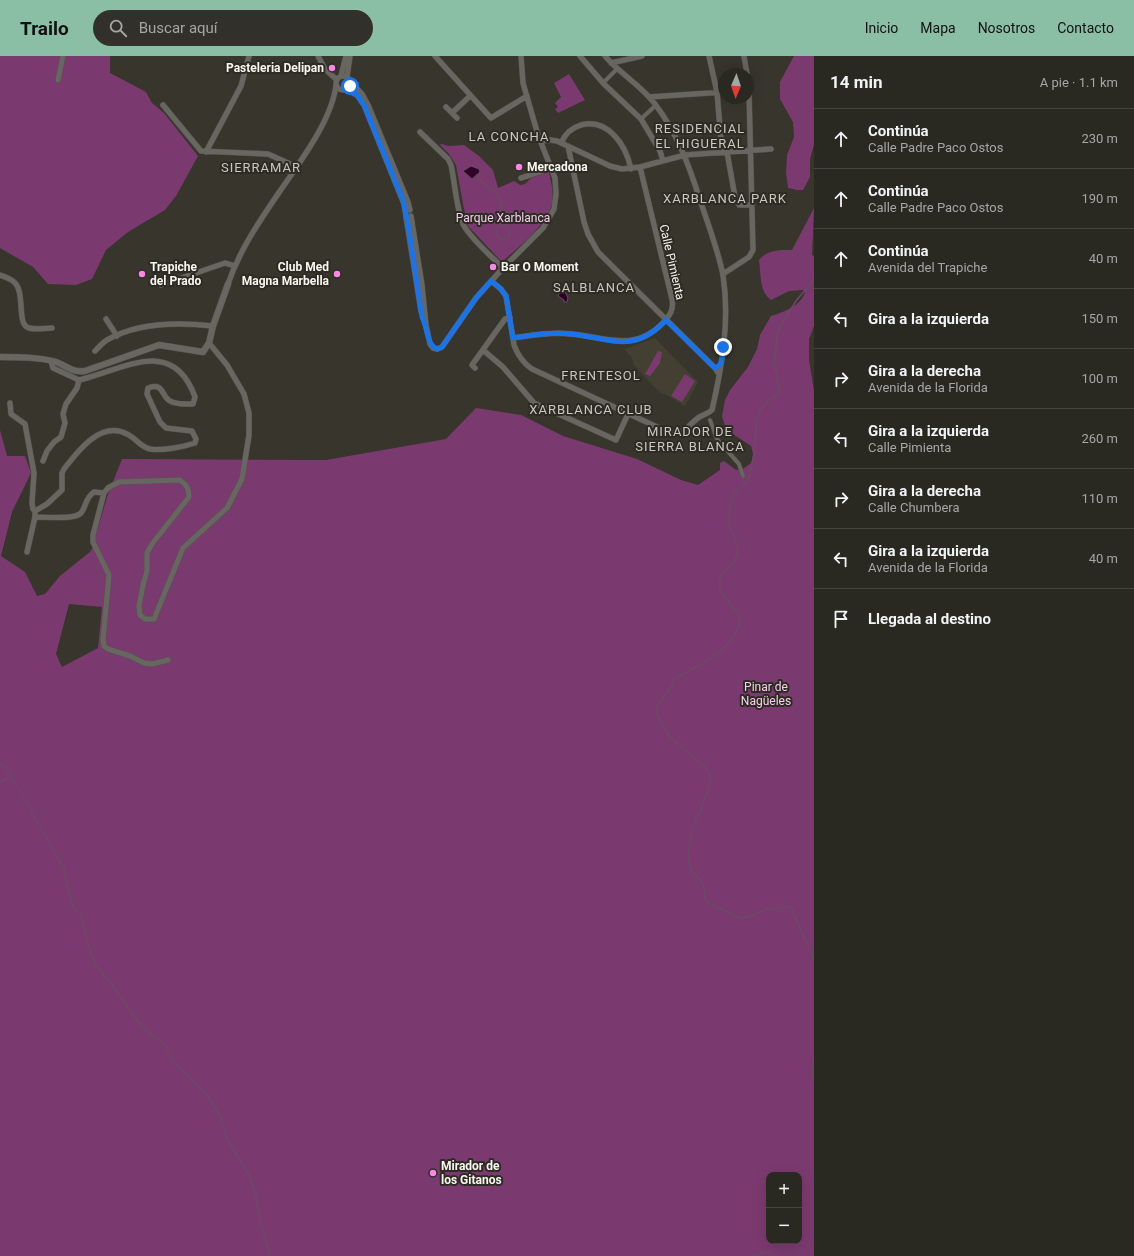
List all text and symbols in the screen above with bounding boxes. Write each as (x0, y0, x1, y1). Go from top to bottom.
search box (93, 10, 373, 46)
text: Trailo (20, 17, 69, 40)
icon: search (107, 17, 129, 39)
text: Buscar aquí (139, 19, 218, 37)
text: Inicio (865, 20, 898, 36)
text: Mapa (920, 20, 956, 36)
text: Nosotros (978, 20, 1035, 36)
text: Contacto (1057, 20, 1114, 36)
place label: Pasteleria Delipan (226, 61, 324, 75)
marker: Pasteleria Delipan (327, 63, 337, 73)
north arrow (718, 68, 754, 104)
text: 14 min (830, 72, 883, 92)
text: A pie · 1.1 km (1040, 75, 1118, 90)
route start (341, 77, 359, 95)
district label: RESIDENCIAL EL HIGUERAL (655, 121, 745, 151)
text: Continúa (868, 122, 929, 140)
icon: ahead (830, 128, 852, 150)
district label: LA CONCHA (469, 129, 549, 144)
text: 230 m (1081, 131, 1118, 146)
text: Calle Padre Paco Ostos (868, 140, 1003, 155)
district label: SIERRAMAR (221, 160, 301, 175)
place label: Mercadona (527, 160, 588, 174)
marker: Mercadona (514, 162, 524, 172)
text: Continúa (868, 182, 929, 200)
icon: ahead (830, 188, 852, 210)
district label: XARBLANCA PARK (663, 191, 787, 206)
text: 190 m (1081, 191, 1118, 206)
text: Calle Padre Paco Ostos (868, 200, 1003, 215)
park label: Parque Xarblanca (456, 211, 550, 225)
street label: Calle Pimienta (657, 223, 687, 301)
text: Continúa (868, 242, 929, 260)
icon: ahead (830, 248, 852, 270)
text: 40 m (1089, 251, 1118, 266)
place label: Trapiche del Prado (150, 260, 202, 288)
place label: Club Med Magna Marbella (242, 260, 330, 288)
place label: Bar O Moment (501, 260, 579, 274)
text: Avenida del Trapiche (868, 260, 987, 275)
marker: Bar O Moment (488, 262, 498, 272)
marker: Trapiche del Prado (137, 269, 147, 279)
marker: Club Med Magna Marbella (332, 269, 342, 279)
district label: SALBLANCA (553, 280, 635, 295)
icon: left (830, 308, 852, 330)
text: Gira a la izquierda (868, 310, 989, 328)
text: 150 m (1081, 311, 1118, 326)
route end (714, 338, 732, 356)
text: Gira a la derecha (868, 362, 981, 380)
district label: FRENTESOL (561, 368, 641, 383)
icon: right (830, 368, 852, 390)
text: 100 m (1081, 371, 1118, 386)
text: Avenida de la Florida (868, 380, 988, 395)
district label: XARBLANCA CLUB (529, 402, 653, 417)
text: Gira a la izquierda (868, 422, 989, 440)
district label: MIRADOR DE SIERRA BLANCA (635, 424, 745, 454)
icon: left (830, 428, 852, 450)
text: 260 m (1081, 431, 1118, 446)
text: Calle Pimienta (868, 440, 951, 455)
text: Gira a la derecha (868, 482, 981, 500)
icon: right (830, 488, 852, 510)
text: 110 m (1081, 491, 1118, 506)
text: Calle Chumbera (868, 500, 960, 515)
text: Gira a la izquierda (868, 542, 989, 560)
icon: left (830, 548, 852, 570)
text: 40 m (1089, 551, 1118, 566)
text: Avenida de la Florida (868, 560, 988, 575)
icon: arrive (830, 608, 852, 630)
text: Llegada al destino (868, 610, 991, 628)
park label: Pinar de Nagüeles (741, 680, 791, 708)
place label: Mirador de los Gitanos (441, 1159, 502, 1187)
marker: Mirador de los Gitanos (428, 1168, 438, 1178)
map controls (766, 1172, 802, 1244)
button: + (766, 1172, 802, 1208)
button: − (766, 1208, 802, 1244)

